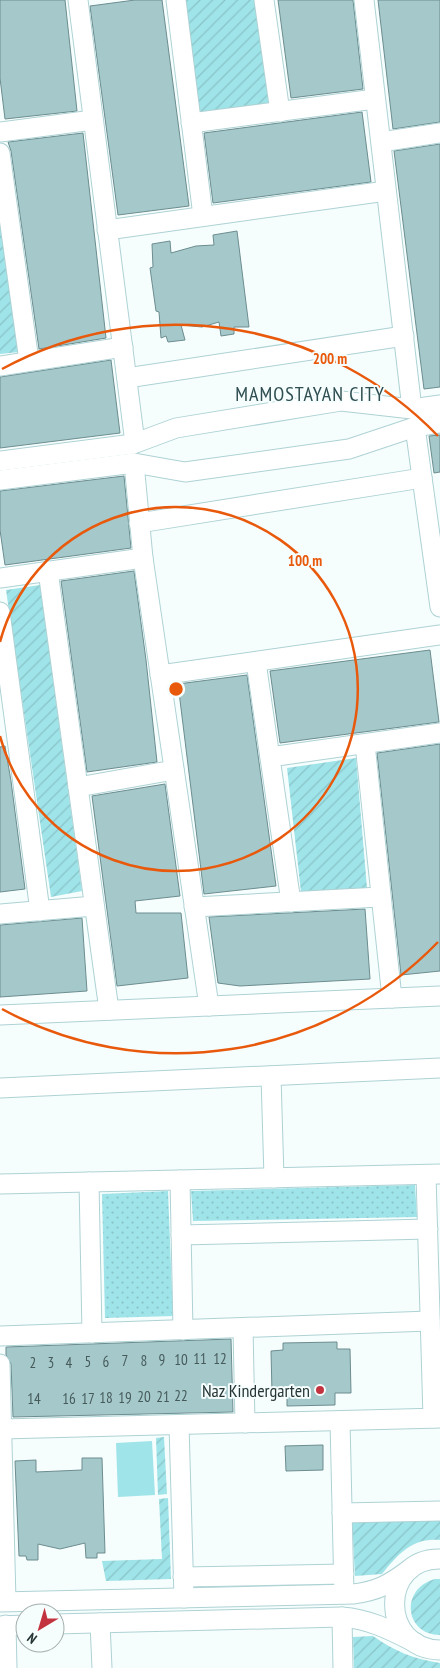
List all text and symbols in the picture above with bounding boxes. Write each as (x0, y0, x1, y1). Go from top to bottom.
text: 200 m (313, 349, 347, 368)
district label: MAMOSTAYAN CITY (235, 381, 385, 407)
text: 100 m (288, 551, 322, 570)
centre of rings (167, 680, 185, 698)
house number: 11 (193, 1349, 207, 1368)
house number: 12 (213, 1349, 227, 1368)
house number: 9 (159, 1350, 165, 1369)
house number: 10 (174, 1350, 188, 1369)
house number: 7 (122, 1351, 128, 1370)
house number: 8 (141, 1351, 147, 1370)
house number: 5 (85, 1352, 91, 1371)
house number: 6 (103, 1352, 110, 1371)
house number: 2 (30, 1353, 36, 1372)
house number: 3 (48, 1353, 54, 1372)
house number: 4 (66, 1353, 73, 1372)
place label: Naz Kindergarten (202, 1379, 310, 1402)
marker: Naz Kindergarten (314, 1384, 326, 1396)
house number: 22 (174, 1386, 188, 1405)
house number: 20 (137, 1387, 151, 1406)
house number: 21 (156, 1387, 170, 1406)
house number: 18 (99, 1388, 113, 1407)
house number: 19 (118, 1388, 132, 1407)
house number: 14 (27, 1389, 41, 1408)
house number: 16 (62, 1389, 76, 1408)
house number: 17 (81, 1389, 95, 1408)
north arrow (15, 1603, 65, 1653)
text: N (23, 1629, 41, 1648)

